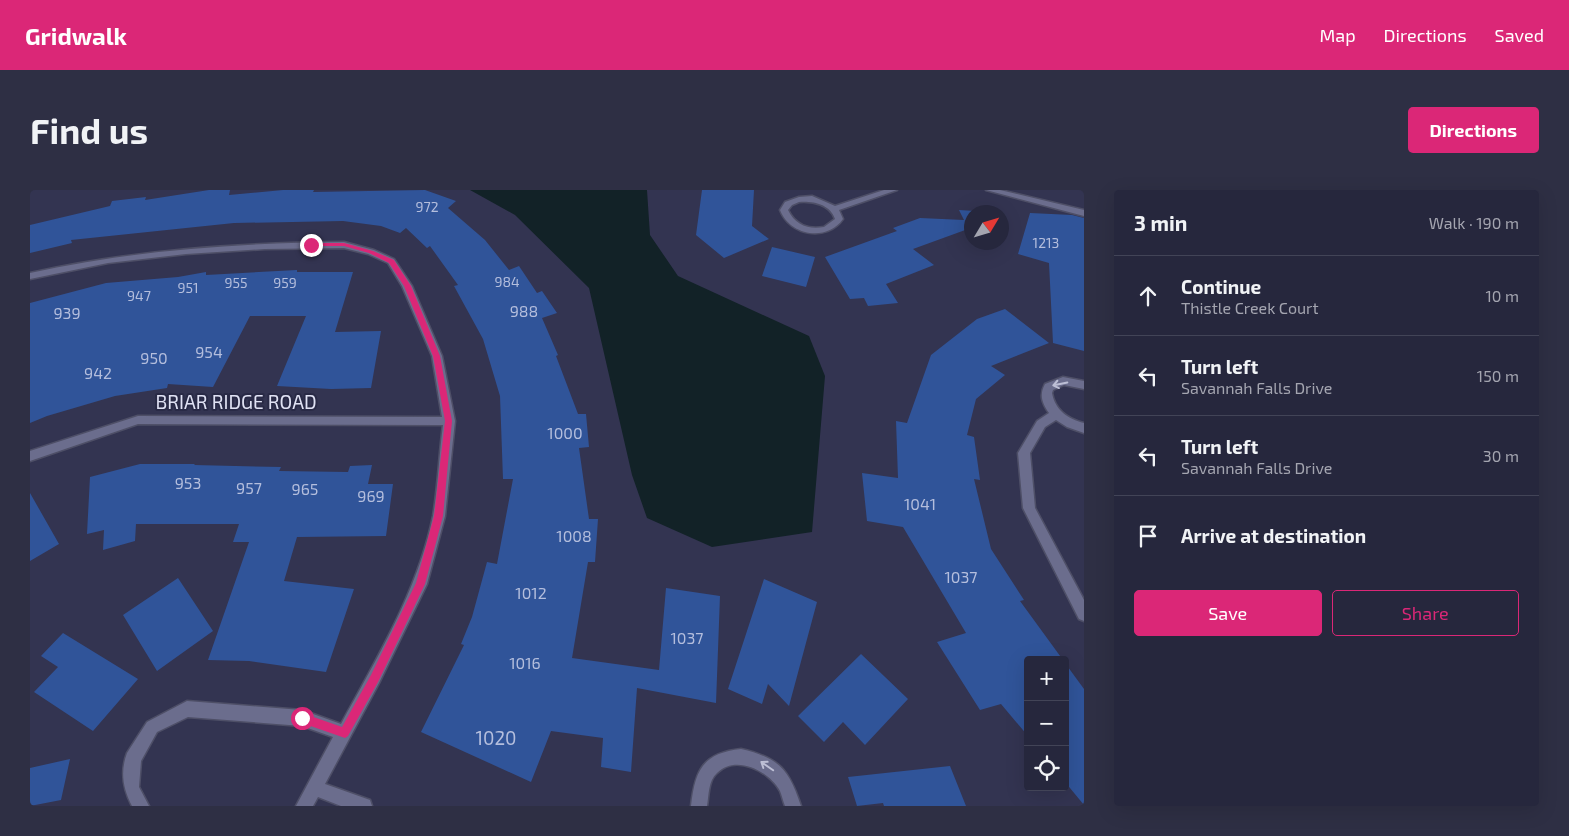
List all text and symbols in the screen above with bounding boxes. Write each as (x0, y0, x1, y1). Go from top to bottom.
text: Gridwalk (25, 21, 127, 50)
text: Map (1319, 24, 1356, 46)
text: Directions (1384, 24, 1467, 46)
text: Saved (1495, 24, 1544, 46)
button: Directions (1408, 107, 1539, 153)
text: Find us (30, 109, 148, 151)
house number: 972 (415, 198, 439, 215)
north arrow (964, 205, 1009, 250)
text: 3 min (1134, 210, 1187, 235)
text: Walk · 190 m (1429, 213, 1519, 232)
route end (300, 234, 323, 257)
house number: 1213 (1033, 234, 1059, 251)
house number: 984 (494, 273, 520, 290)
house number: 955 (224, 274, 248, 291)
house number: 959 (273, 274, 297, 291)
text: Continue (1181, 275, 1261, 298)
house number: 951 (177, 279, 199, 296)
icon: ahead (1134, 282, 1162, 310)
text: 10 m (1485, 286, 1519, 305)
house number: 947 (127, 287, 151, 304)
text: Thistle Creek Court (1181, 298, 1319, 317)
house number: 988 (510, 301, 538, 320)
house number: 939 (53, 303, 81, 322)
house number: 954 (195, 342, 223, 361)
house number: 950 (140, 348, 168, 367)
text: Turn left (1181, 355, 1258, 378)
icon: left (1134, 362, 1162, 390)
house number: 942 (84, 363, 112, 382)
text: 150 m (1477, 366, 1519, 385)
text: Savannah Falls Drive (1181, 378, 1332, 397)
one-way arrow (1052, 379, 1068, 389)
street label: BRIAR RIDGE ROAD (155, 390, 317, 413)
house number: 1000 (547, 423, 583, 442)
text: Turn left (1181, 435, 1258, 458)
icon: left (1134, 442, 1162, 470)
text: 30 m (1483, 446, 1519, 465)
text: Savannah Falls Drive (1181, 458, 1332, 477)
house number: 953 (175, 473, 201, 492)
house number: 957 (236, 478, 262, 497)
house number: 965 (292, 479, 318, 498)
house number: 969 (357, 486, 385, 505)
house number: 1041 (904, 494, 936, 513)
icon: arrive (1134, 522, 1162, 550)
text: Arrive at destination (1181, 524, 1366, 547)
house number: 1008 (556, 526, 592, 545)
house number: 1037 (944, 567, 978, 586)
house number: 1012 (515, 583, 547, 602)
button: Save (1134, 590, 1322, 636)
button: Share (1332, 590, 1519, 636)
house number: 1037 (670, 628, 704, 647)
house number: 1016 (509, 653, 541, 672)
map controls (1024, 656, 1069, 791)
button: + (1024, 656, 1069, 701)
button: − (1024, 701, 1069, 746)
route start (291, 707, 314, 730)
house number: 1020 (475, 726, 517, 749)
button: locate (1024, 746, 1069, 791)
one-way arrow (761, 761, 775, 771)

